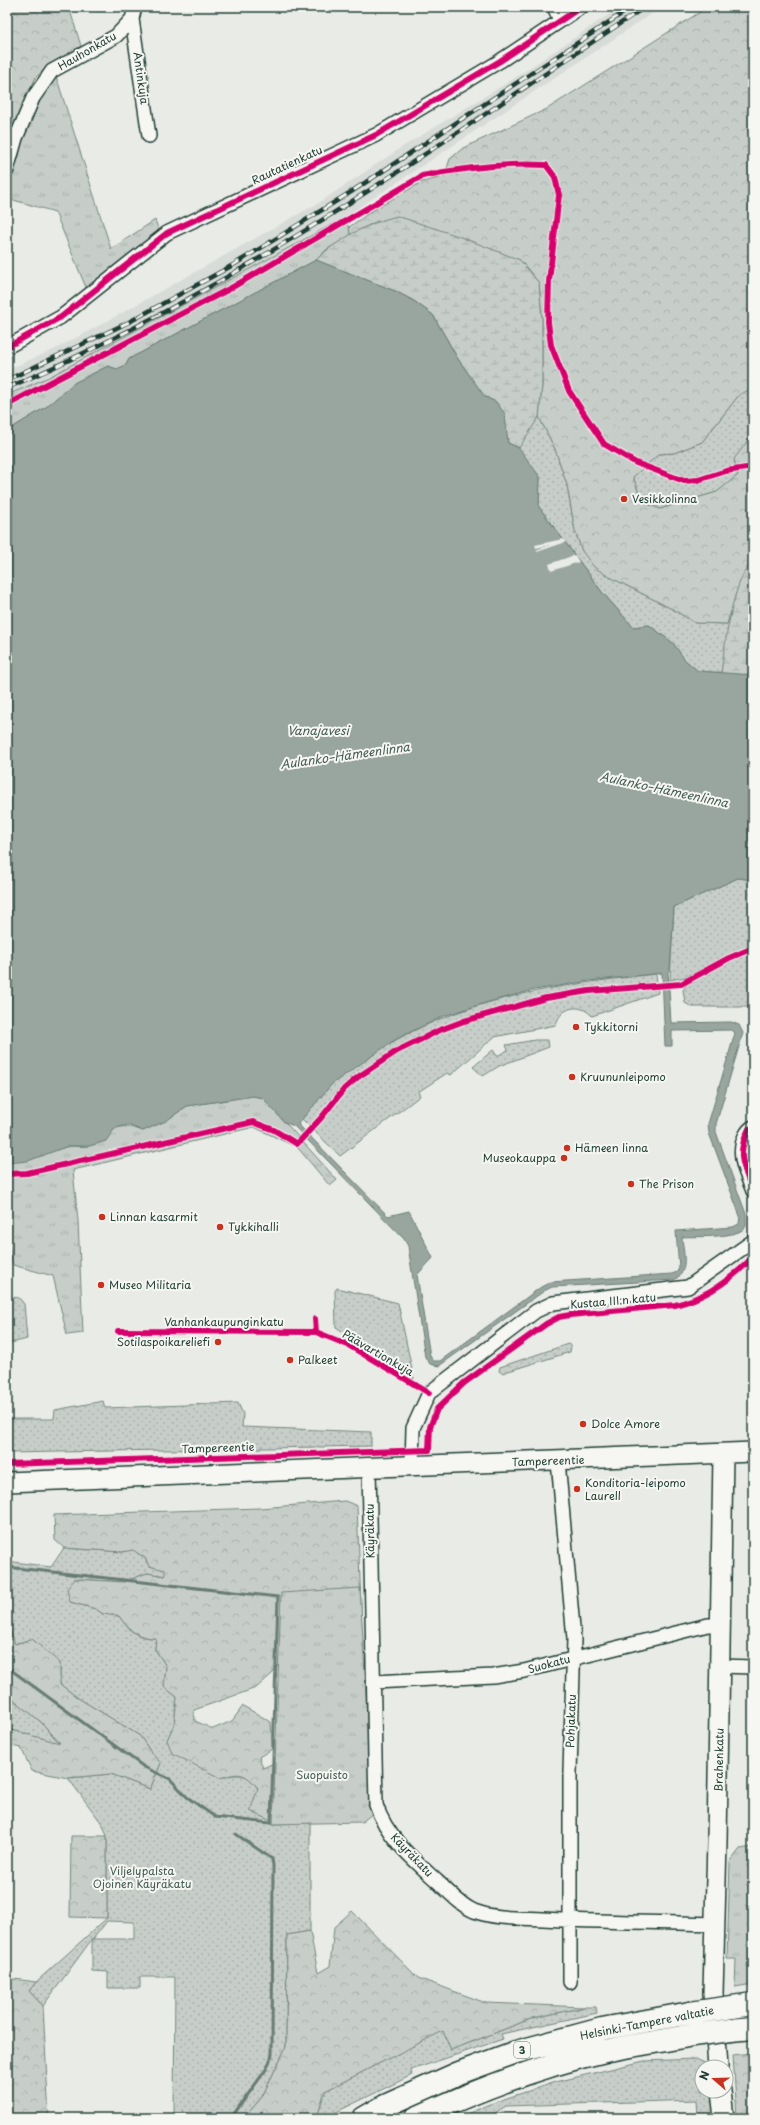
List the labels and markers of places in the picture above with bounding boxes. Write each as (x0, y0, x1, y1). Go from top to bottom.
place label: Vesikkolinna (632, 490, 697, 507)
marker: Vesikkolinna (619, 494, 629, 504)
place label: Tykkitorni (584, 1018, 638, 1035)
marker: Tykkitorni (571, 1022, 581, 1032)
place label: Kruununleipomo (580, 1068, 666, 1085)
marker: Kruununleipomo (567, 1072, 577, 1082)
place label: Hämeen linna (575, 1139, 648, 1156)
marker: Hämeen linna (562, 1143, 572, 1153)
place label: Museokauppa (483, 1149, 556, 1166)
marker: Museokauppa (559, 1153, 569, 1163)
place label: The Prison (639, 1175, 694, 1192)
marker: The Prison (626, 1179, 636, 1189)
place label: Linnan kasarmit (110, 1208, 198, 1225)
marker: Linnan kasarmit (97, 1212, 107, 1222)
place label: Tykkihalli (228, 1218, 279, 1235)
marker: Tykkihalli (215, 1222, 225, 1232)
place label: Museo Militaria (109, 1276, 191, 1293)
marker: Museo Militaria (96, 1280, 106, 1290)
place label: Sotilaspoikareliefi (117, 1333, 210, 1350)
marker: Sotilaspoikareliefi (213, 1337, 223, 1347)
place label: Palkeet (298, 1351, 338, 1368)
marker: Palkeet (285, 1355, 295, 1365)
place label: Dolce Amore (591, 1415, 660, 1432)
marker: Dolce Amore (578, 1419, 588, 1429)
place label: Konditoria-leipomo Laurell (585, 1474, 686, 1504)
marker: Konditoria-leipomo Laurell (572, 1484, 582, 1494)

